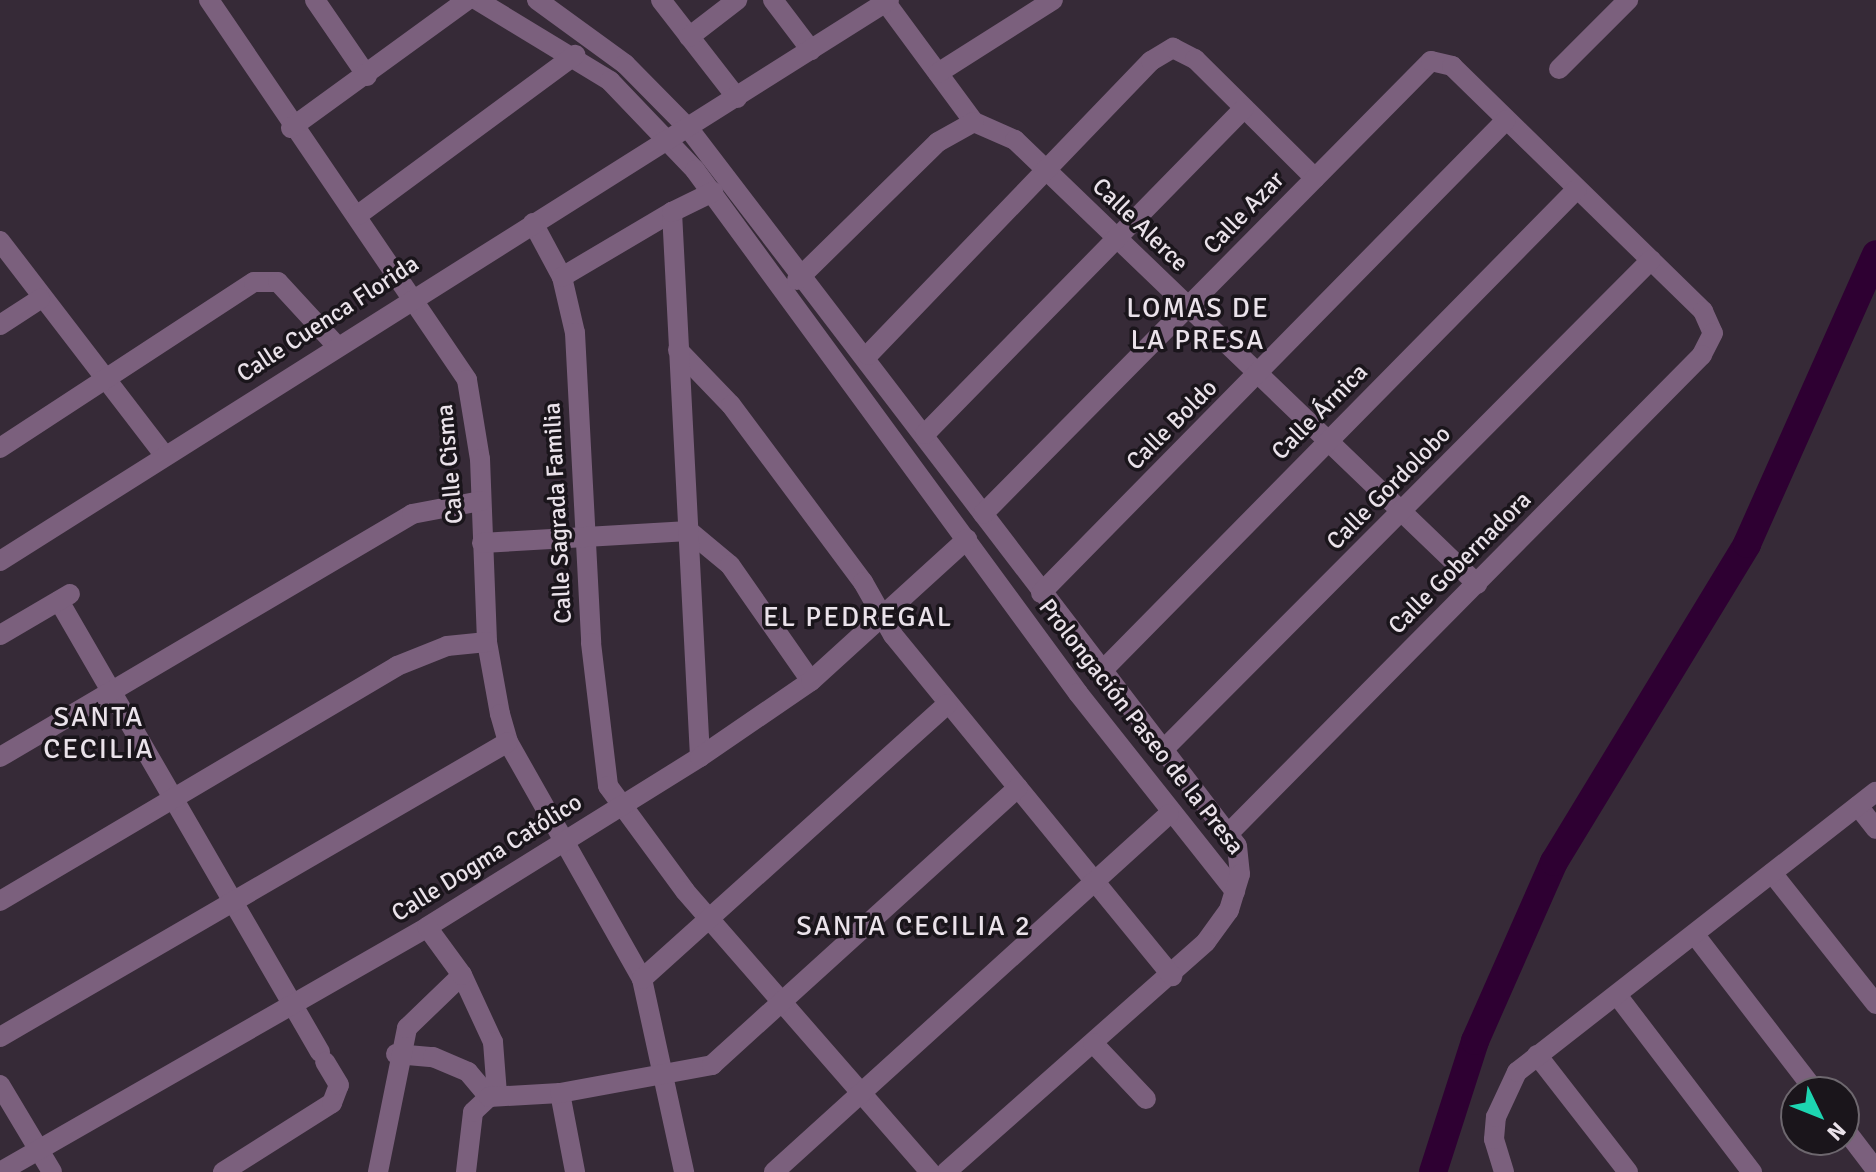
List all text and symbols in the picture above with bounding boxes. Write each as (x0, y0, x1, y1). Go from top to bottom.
street label: Calle Azar (1198, 166, 1290, 260)
street label: Calle Alerce (1086, 172, 1194, 278)
street label: Calle Cuenca Florida (232, 249, 424, 389)
district label: LOMAS DE LA PRESA (1126, 291, 1270, 357)
street label: Calle Árnica (1266, 358, 1374, 466)
street label: Calle Boldo (1121, 374, 1223, 476)
street label: Calle Sagrada Familia (538, 402, 578, 624)
street label: Calle Cisma (430, 403, 470, 525)
street label: Calle Gordolobo (1321, 420, 1457, 556)
street label: Calle Gobernadora (1383, 486, 1537, 640)
street label: Prolongación Paseo de la Presa (1032, 593, 1250, 861)
district label: EL PEDREGAL (763, 600, 953, 634)
district label: SANTA CECILIA (43, 700, 155, 766)
street label: Calle Dogma Católico (387, 788, 587, 928)
district label: SANTA CECILIA 2 (796, 909, 1032, 943)
north arrow (1780, 1076, 1860, 1156)
text: N (1821, 1117, 1852, 1146)

